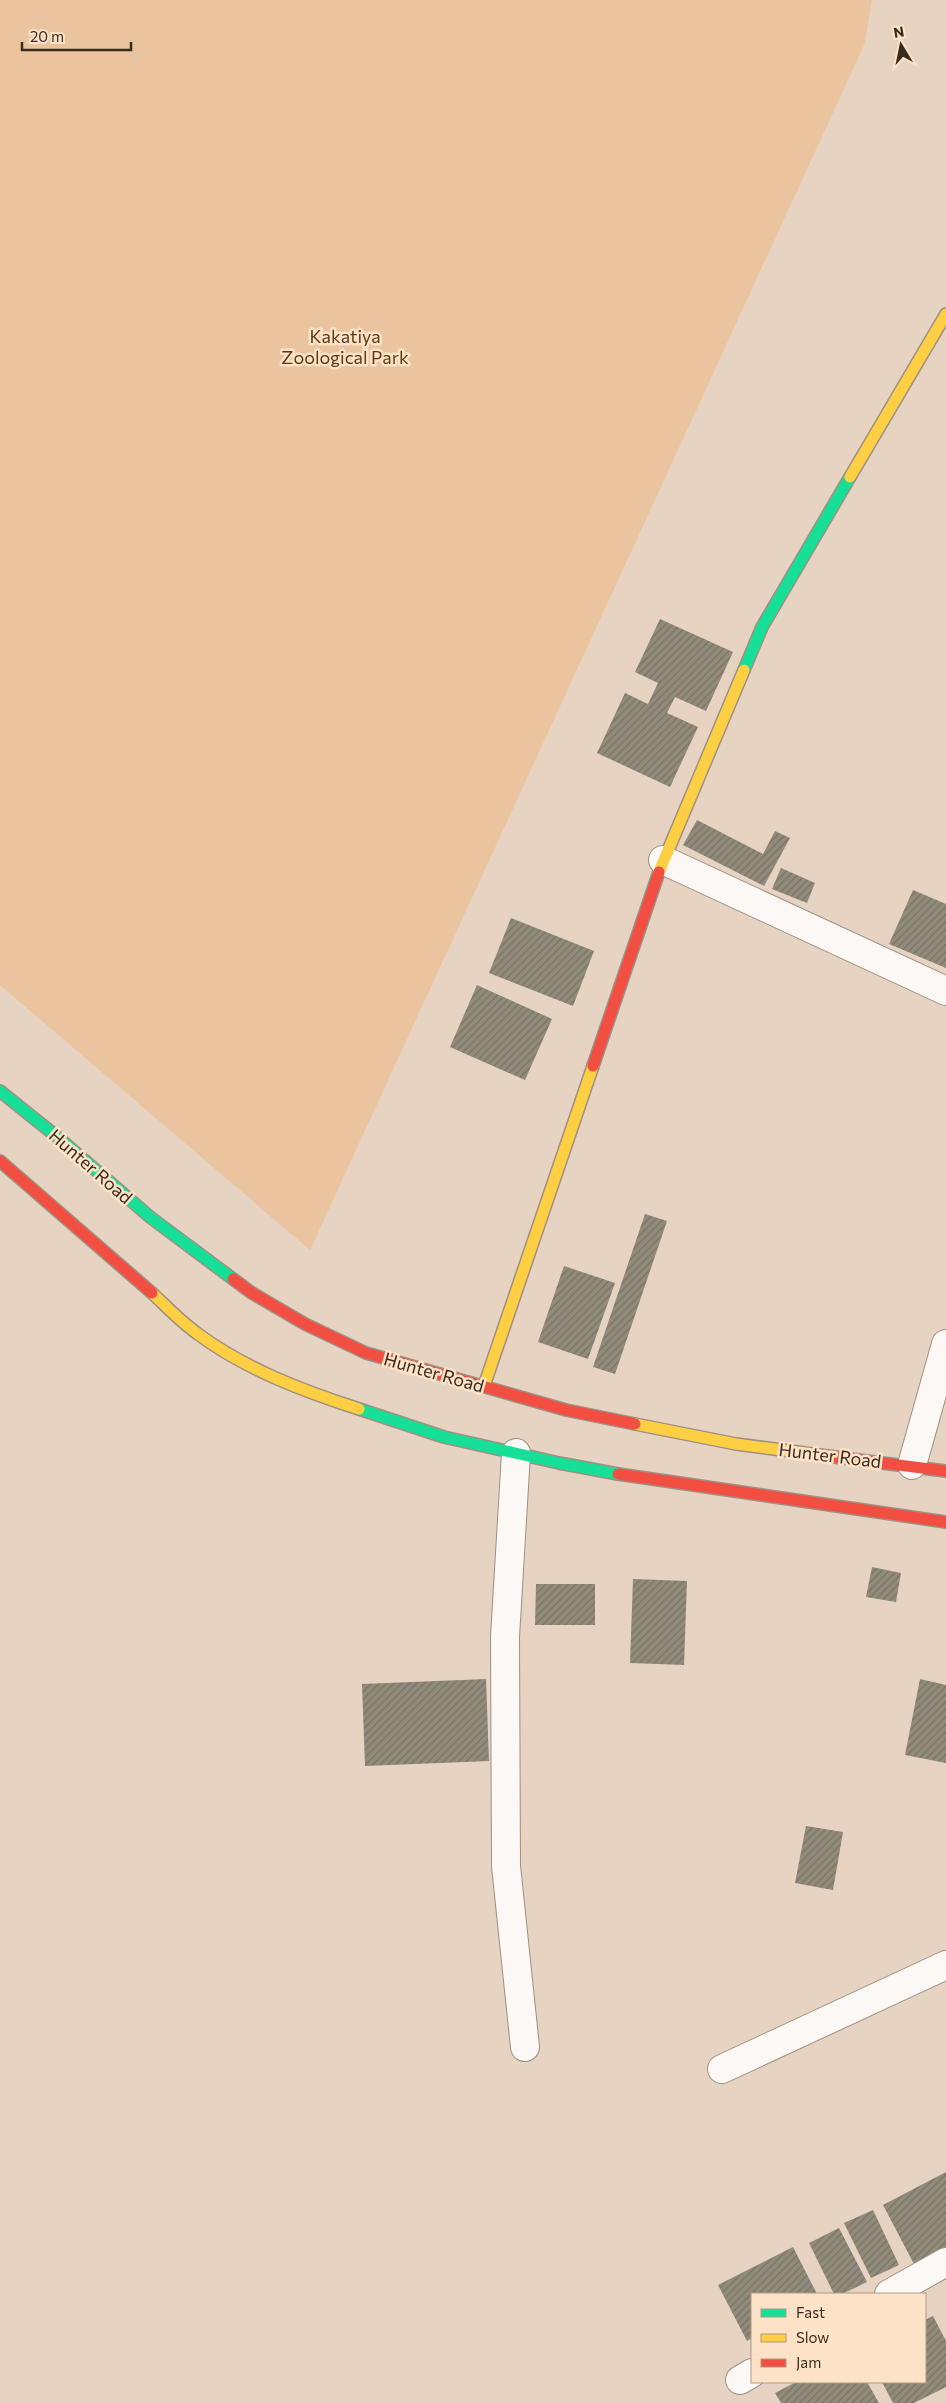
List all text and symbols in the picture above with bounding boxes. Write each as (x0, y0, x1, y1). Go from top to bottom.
scale bar (22, 20, 131, 52)
north arrow (876, 20, 926, 70)
text: N (892, 22, 905, 41)
text: 20 m (30, 27, 64, 45)
park label: Kakatiya Zoological Park (281, 325, 409, 368)
street label: Hunter Road (45, 1124, 137, 1208)
street label: Hunter Road (381, 1347, 487, 1397)
street label: Hunter Road (777, 1438, 883, 1472)
legend (751, 2293, 926, 2383)
text: Fast (796, 2303, 825, 2321)
text: Slow (796, 2328, 829, 2346)
text: Jam (796, 2353, 821, 2371)

